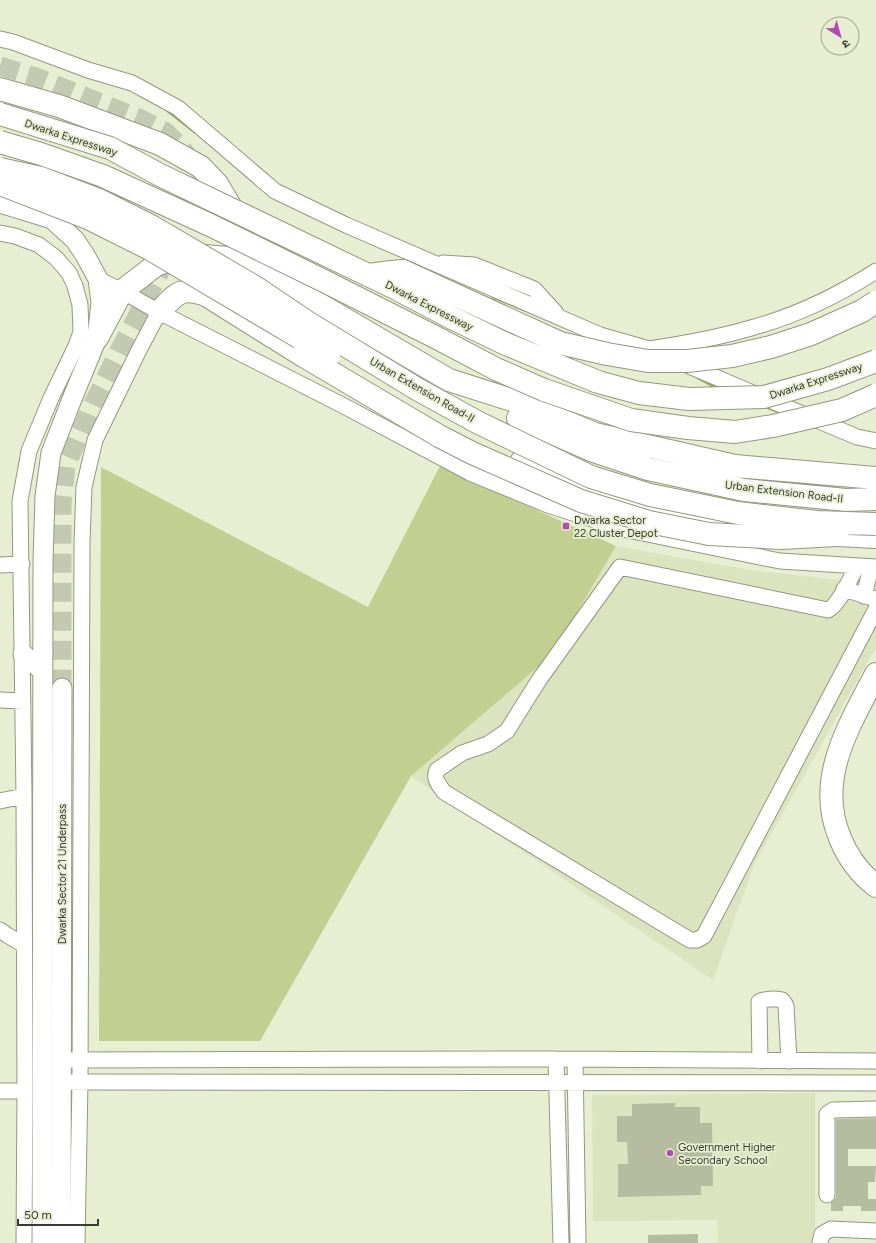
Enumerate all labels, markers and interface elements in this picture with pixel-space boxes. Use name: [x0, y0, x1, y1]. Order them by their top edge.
north arrow: [820, 16, 860, 56]
text: उ: [839, 36, 852, 51]
street label: Dwarka Expressway: [23, 117, 119, 159]
street label: Dwarka Expressway: [383, 278, 475, 334]
street label: Urban Extension Road-II: [367, 355, 477, 425]
street label: Dwarka Expressway: [768, 360, 864, 402]
street label: Urban Extension Road-II: [724, 478, 844, 506]
place label: Dwarka Sector 22 Cluster Depot: [574, 514, 658, 540]
marker: Dwarka Sector 22 Cluster Depot: [561, 521, 571, 531]
street label: Dwarka Sector 21 Underpass: [56, 804, 69, 944]
place label: Government Higher Secondary School: [678, 1141, 776, 1167]
marker: Government Higher Secondary School: [665, 1148, 675, 1158]
scale bar: [18, 1201, 98, 1227]
text: 50 m: [24, 1208, 52, 1222]

